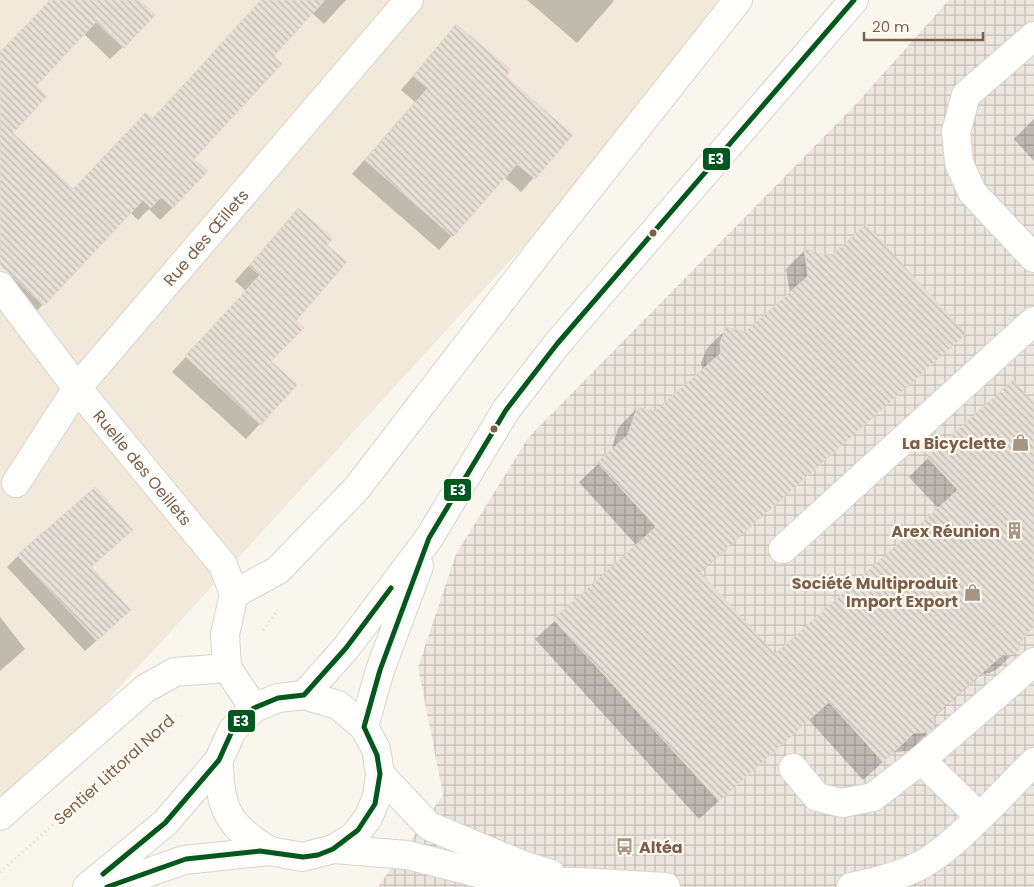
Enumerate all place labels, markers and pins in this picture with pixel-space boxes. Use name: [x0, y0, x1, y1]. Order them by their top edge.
unlabelled marker: [648, 228, 658, 238]
unlabelled marker: [489, 424, 499, 434]
place label: La Bicyclette: [902, 432, 1006, 455]
shop icon: La Bicyclette: [1010, 433, 1030, 453]
place label: Arex Réunion: [891, 520, 1000, 543]
building icon: Arex Réunion: [1004, 521, 1024, 541]
place label: Société Multiproduit Import Export: [792, 572, 958, 613]
shop icon: Société Multiproduit Import Export: [962, 582, 982, 602]
place label: Altéa: [639, 836, 683, 859]
bus stop icon: Altéa: [615, 837, 635, 857]

